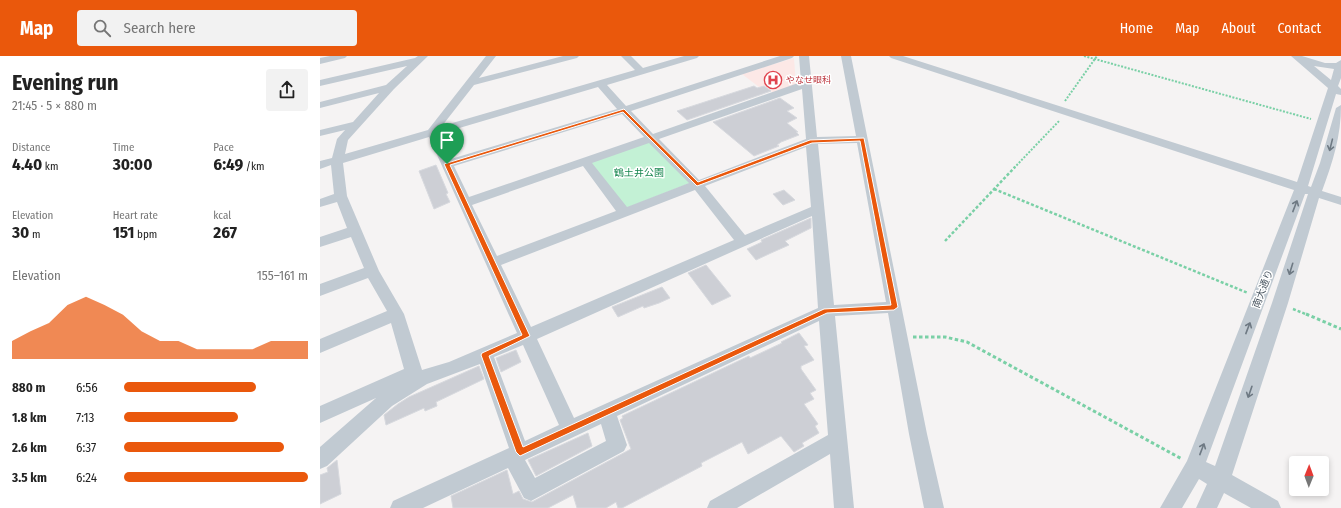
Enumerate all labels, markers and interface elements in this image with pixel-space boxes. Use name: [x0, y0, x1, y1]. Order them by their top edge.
search box: [77, 10, 357, 46]
text: Map: [20, 17, 53, 40]
icon: search: [91, 17, 113, 39]
text: Search here: [123, 19, 196, 37]
text: Home: [1120, 20, 1153, 37]
text: Map: [1175, 20, 1199, 37]
text: About: [1221, 20, 1256, 37]
text: Contact: [1278, 20, 1321, 37]
text: Evening run: [12, 69, 119, 96]
button: share: [266, 69, 308, 111]
hospital icon: やなせ眼科: [763, 70, 783, 90]
place label: やなせ眼科: [786, 75, 831, 85]
text: 21:45 · 5 × 880 m: [12, 98, 97, 113]
pin: [430, 123, 464, 164]
icon: arrive: [436, 129, 458, 151]
one-way arrow: [1326, 139, 1334, 152]
text: Distance: [12, 141, 51, 154]
text: Time: [113, 141, 134, 154]
text: Pace: [213, 141, 234, 154]
text: 4.40: [12, 154, 42, 175]
text: 30:00: [113, 154, 152, 175]
text: 6:49: [213, 154, 243, 175]
text: km: [42, 160, 58, 173]
text: /km: [243, 160, 265, 173]
park label: 鶴土井公園: [614, 167, 664, 179]
one-way arrow: [1291, 201, 1299, 213]
text: Elevation: [12, 209, 53, 222]
text: Heart rate: [113, 209, 158, 222]
text: kcal: [213, 209, 231, 222]
text: 30: [12, 222, 29, 243]
text: 151: [113, 222, 134, 243]
text: 267: [213, 222, 237, 243]
text: m: [29, 228, 40, 241]
text: bpm: [134, 228, 157, 241]
one-way arrow: [1286, 263, 1294, 275]
text: Elevation: [12, 268, 61, 283]
text: 155–161 m: [257, 268, 308, 283]
street label: 南大通り: [1250, 268, 1276, 310]
one-way arrow: [1245, 322, 1253, 334]
text: 880 m: [12, 380, 45, 395]
text: 6:56: [76, 380, 98, 395]
one-way arrow: [1246, 386, 1253, 399]
text: 1.8 km: [12, 410, 47, 425]
text: 7:13: [76, 410, 94, 425]
text: 2.6 km: [12, 440, 47, 455]
text: 6:37: [76, 440, 96, 455]
one-way arrow: [1198, 444, 1206, 456]
north arrow: [1289, 456, 1329, 496]
map controls: [1289, 456, 1329, 496]
text: 3.5 km: [12, 470, 47, 485]
text: 6:24: [76, 470, 97, 485]

